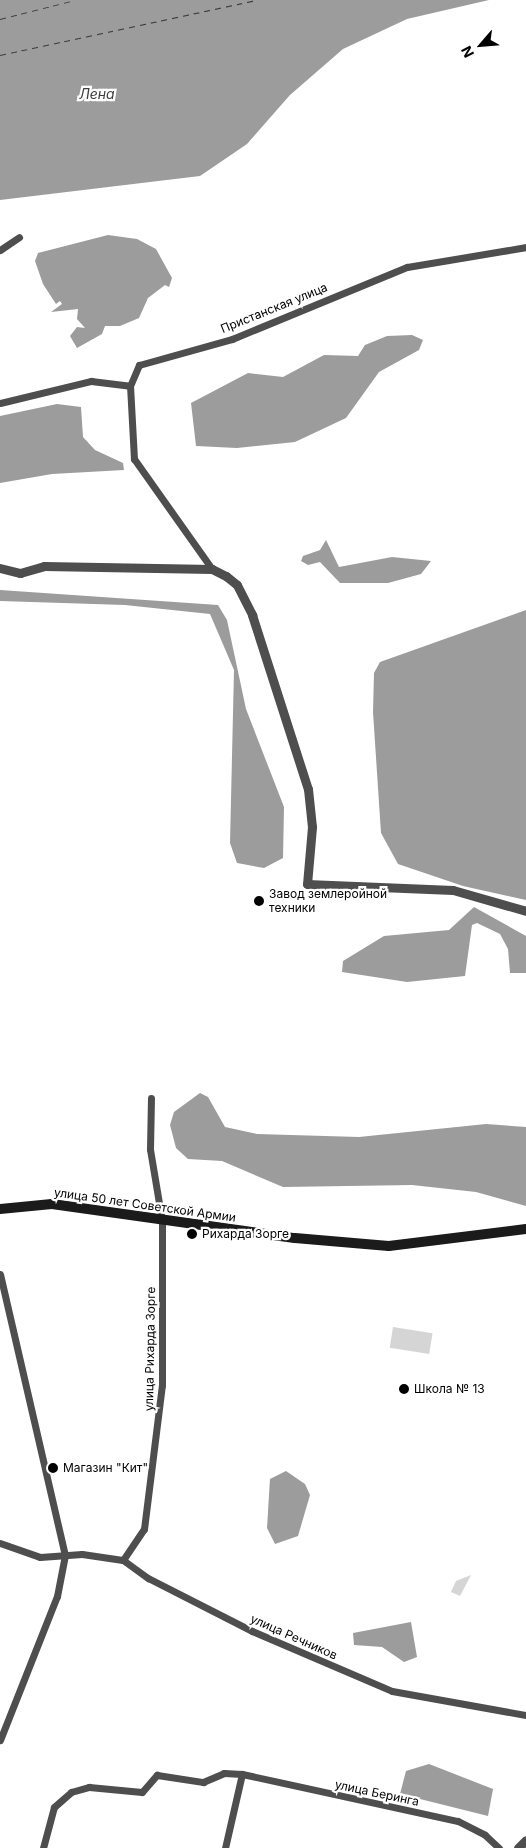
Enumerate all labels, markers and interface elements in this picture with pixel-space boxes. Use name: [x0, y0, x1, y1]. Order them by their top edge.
north arrow: [456, 20, 506, 70]
text: N: [457, 43, 477, 61]
water label: Лена: [79, 86, 115, 102]
street label: Пристанская улица: [219, 280, 329, 336]
place label: Завод землеройной техники: [269, 887, 387, 915]
marker: Завод землеройной техники: [253, 895, 265, 907]
street label: улица 50 лет Советской Армии: [53, 1185, 237, 1225]
place label: Рихарда Зорге: [202, 1227, 289, 1241]
marker: Рихарда Зорге: [186, 1228, 198, 1240]
street label: улица Рихарда Зорге: [142, 1287, 158, 1411]
place label: Школа № 13: [414, 1382, 485, 1396]
marker: Школа № 13: [398, 1383, 410, 1395]
place label: Магазин "Кит": [63, 1461, 148, 1475]
marker: Магазин "Кит": [47, 1462, 59, 1474]
street label: улица Речников: [248, 1611, 340, 1663]
street label: улица Беринга: [334, 1777, 420, 1809]

